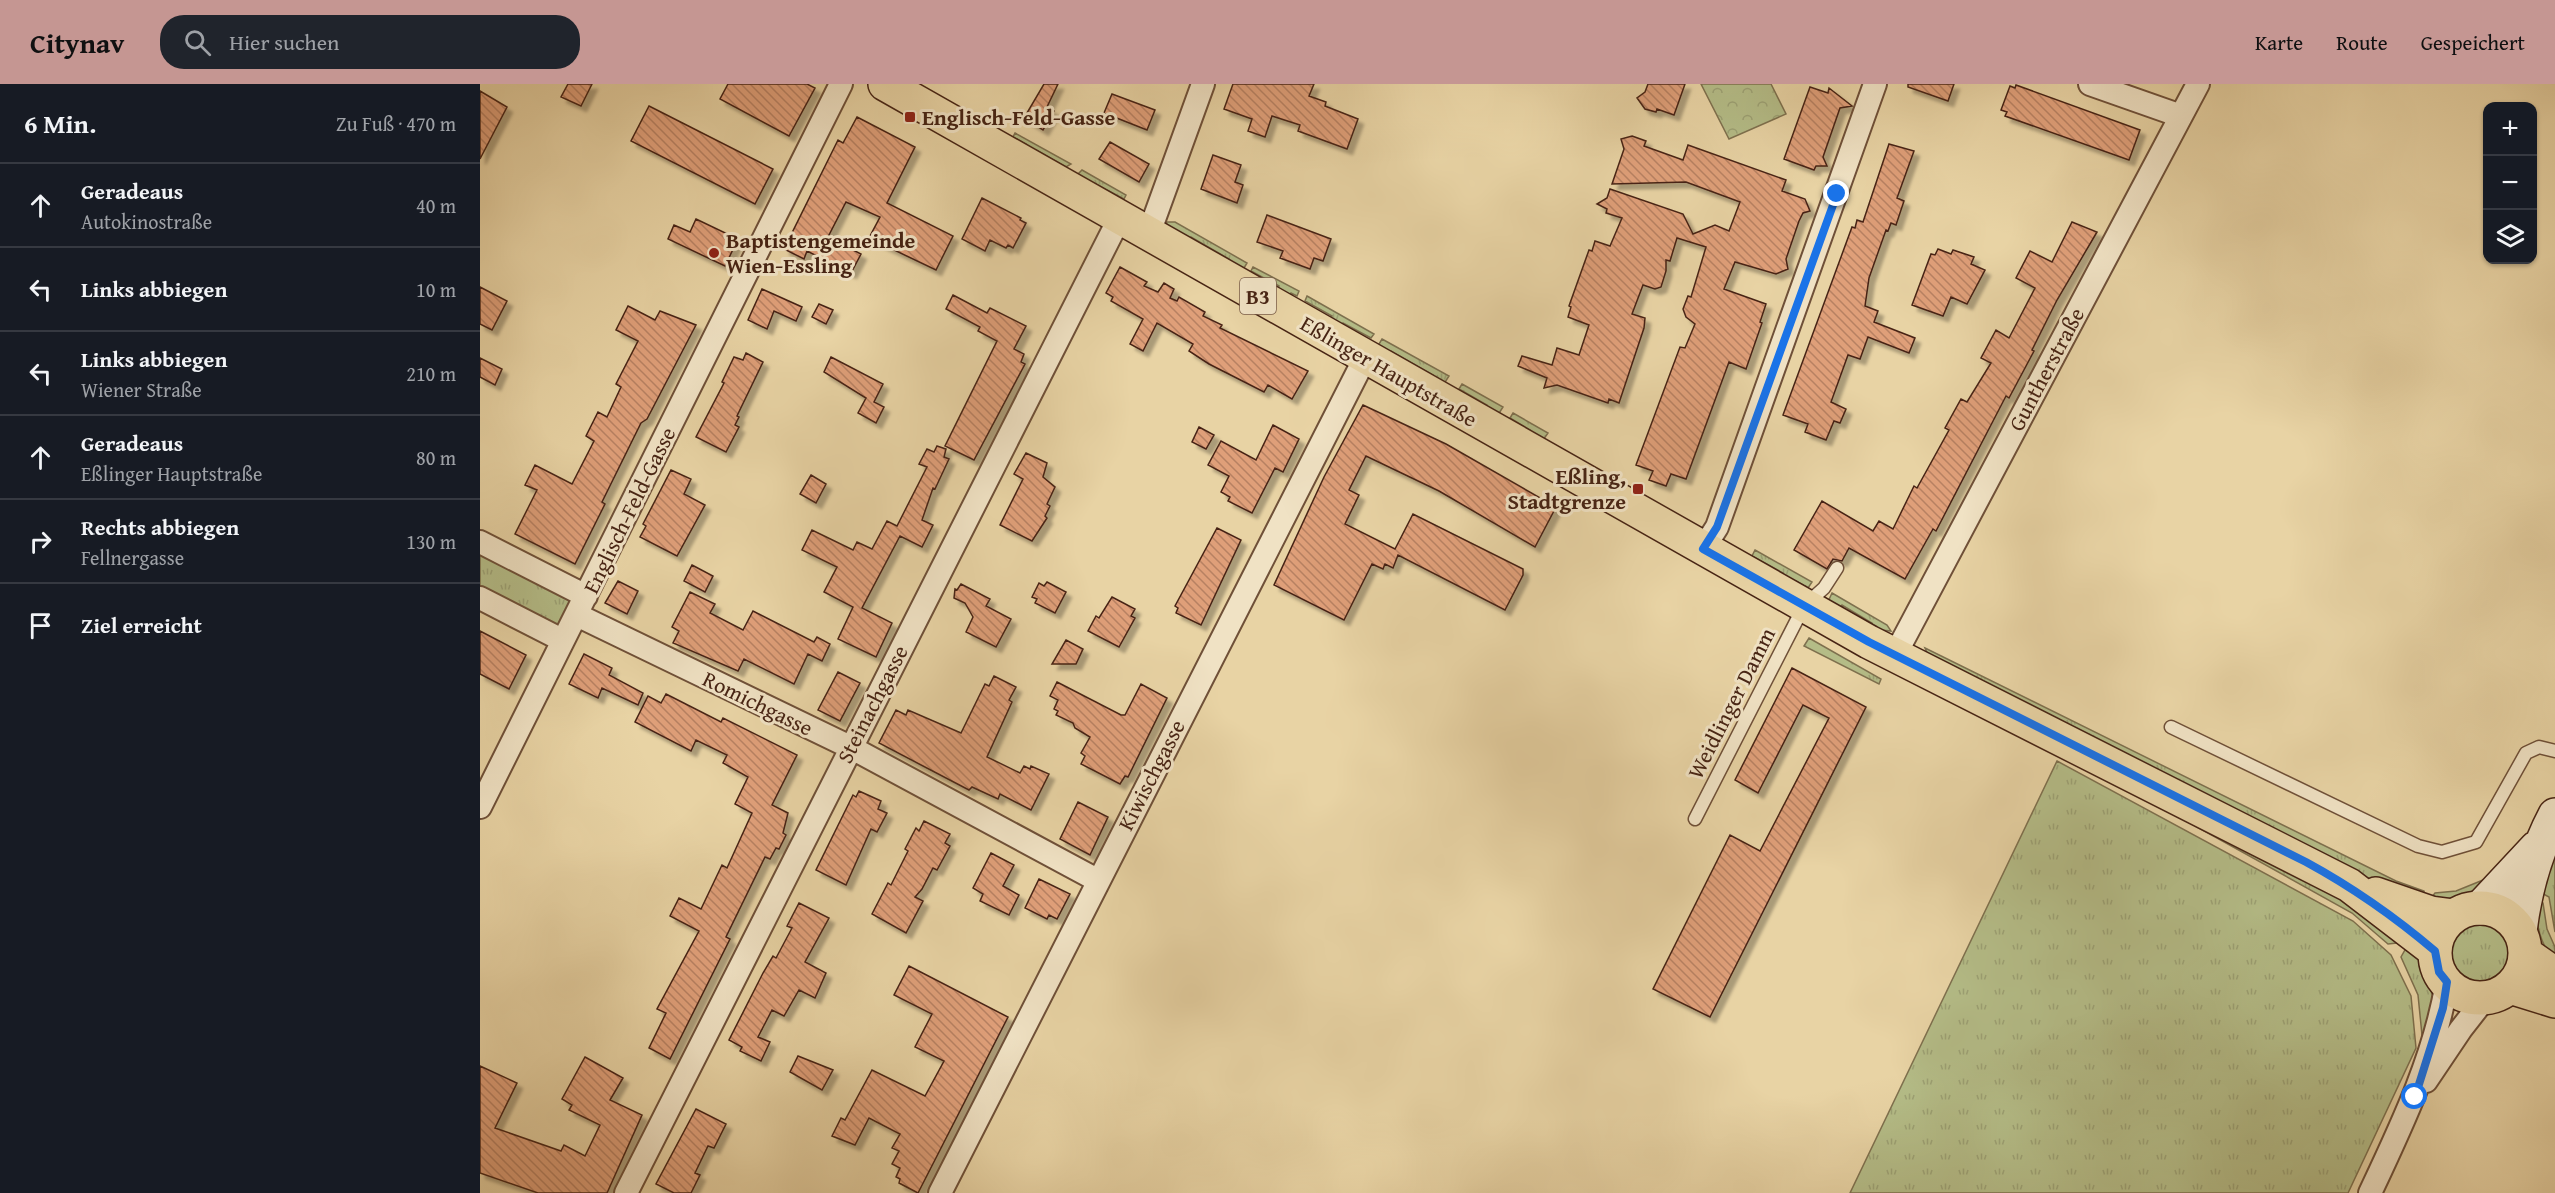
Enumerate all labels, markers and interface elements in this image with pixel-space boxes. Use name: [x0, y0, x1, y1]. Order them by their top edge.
search box: [160, 15, 580, 69]
text: Citynav: [30, 22, 124, 63]
icon: search: [181, 26, 214, 59]
text: Hier suchen: [229, 26, 339, 58]
text: Karte: [2255, 27, 2303, 58]
text: Route: [2336, 27, 2388, 58]
text: Gespeichert: [2421, 27, 2525, 58]
place label: Englisch-Feld-Gasse: [922, 101, 1115, 133]
map controls: [2483, 102, 2537, 264]
button: +: [2483, 102, 2537, 156]
text: 6 Min.: [24, 104, 96, 143]
text: Zu Fuß · 470 m: [336, 109, 456, 138]
marker: Englisch-Feld-Gasse: [903, 110, 917, 124]
button: −: [2483, 156, 2537, 210]
text: Geradeaus: [81, 175, 183, 207]
route end: [1823, 180, 1849, 206]
icon: ahead: [24, 189, 57, 222]
text: 40 m: [416, 191, 456, 220]
text: Autokinostraße: [81, 207, 212, 236]
button: layers: [2483, 210, 2537, 264]
place label: Baptistengemeinde Wien-Essling: [726, 224, 916, 281]
marker: Baptistengemeinde Wien-Essling: [707, 246, 721, 260]
icon: left: [24, 273, 57, 306]
text: Links abbiegen: [81, 273, 227, 305]
text: 10 m: [416, 275, 456, 304]
road number: B3: [1240, 278, 1276, 314]
street label: Guntherstraße: [2000, 302, 2092, 436]
street label: Eßlinger Hauptstraße: [1295, 307, 1483, 435]
text: Links abbiegen: [81, 343, 227, 375]
icon: left: [24, 357, 57, 390]
text: 210 m: [406, 359, 456, 388]
text: Wiener Straße: [81, 375, 202, 404]
street label: Englisch-Feld-Gasse: [575, 421, 683, 599]
text: Geradeaus: [81, 427, 183, 459]
icon: ahead: [24, 441, 57, 474]
text: 80 m: [416, 443, 456, 472]
text: Eßlinger Hauptstraße: [81, 459, 262, 488]
place label: Eßling, Stadtgrenze: [1507, 460, 1626, 517]
marker: Eßling, Stadtgrenze: [1631, 482, 1645, 496]
text: Rechts abbiegen: [81, 511, 239, 543]
icon: right: [24, 525, 57, 558]
text: 130 m: [406, 527, 456, 556]
text: Fellnergasse: [81, 543, 184, 572]
icon: arrive: [24, 609, 57, 642]
text: Ziel erreicht: [81, 609, 202, 641]
street label: Weidlinger Damm: [1679, 622, 1783, 784]
street label: Steinachgasse: [829, 639, 915, 769]
street label: Romichgasse: [698, 663, 818, 743]
street label: Kiwischgasse: [1109, 714, 1193, 836]
route start: [2401, 1083, 2427, 1109]

